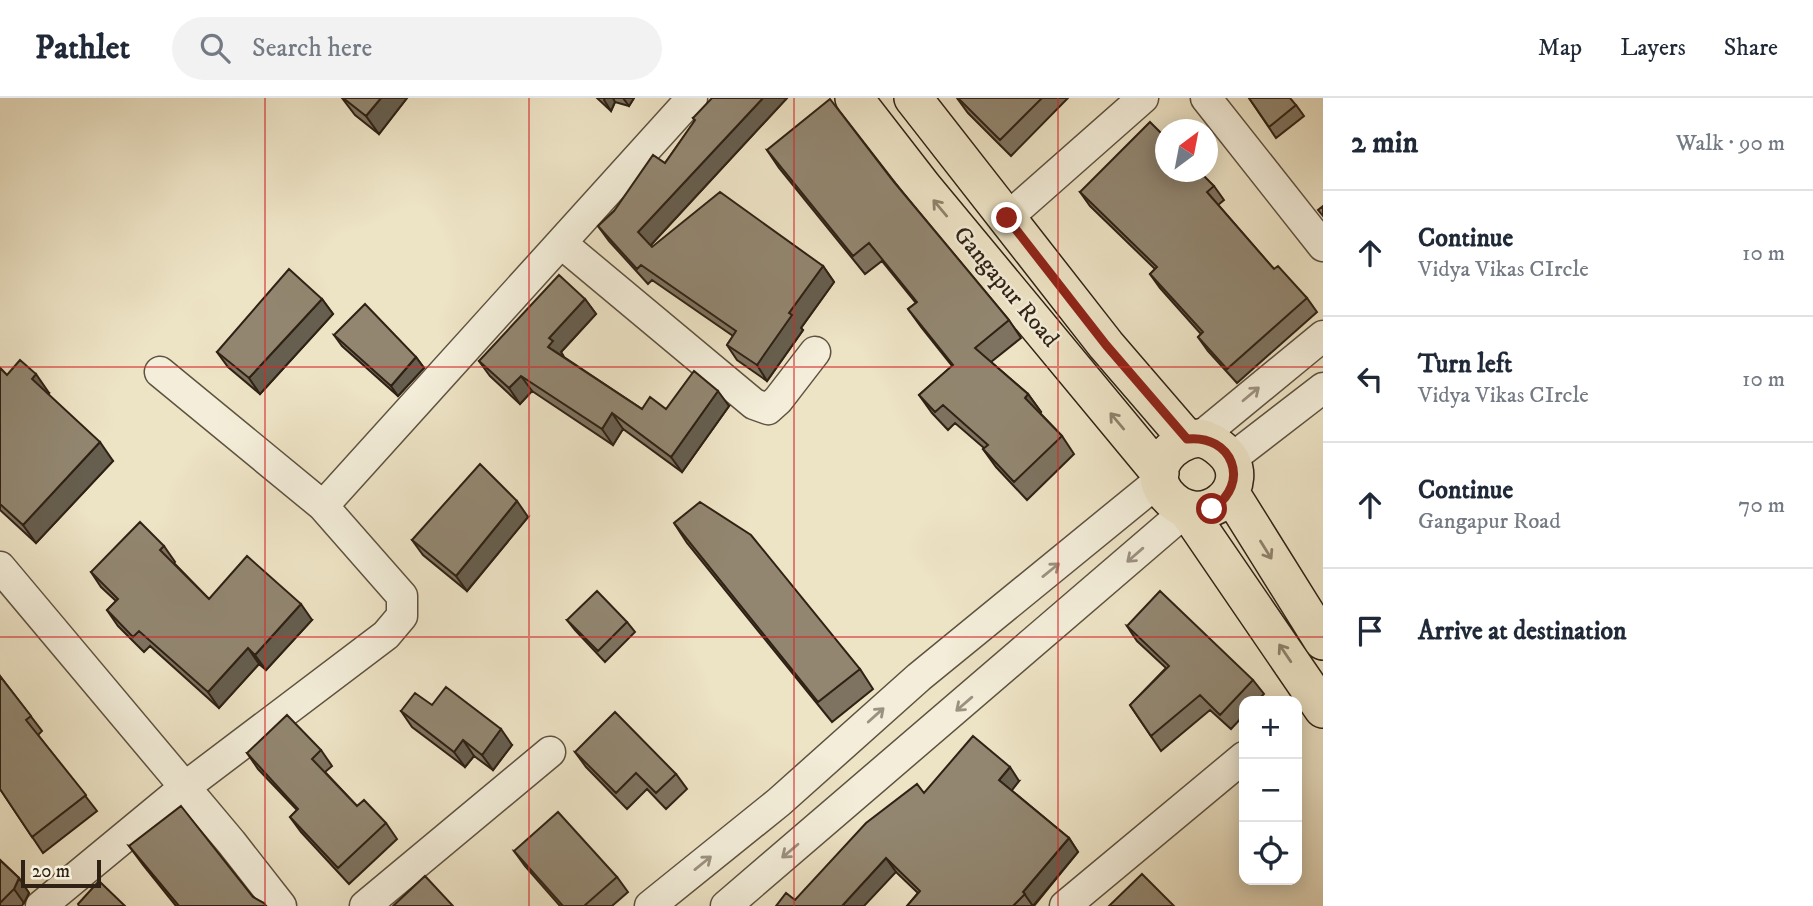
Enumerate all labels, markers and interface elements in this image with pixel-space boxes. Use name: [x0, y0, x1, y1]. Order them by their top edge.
search box: [172, 17, 662, 80]
text: Pathlet: [35, 28, 130, 69]
icon: search: [196, 29, 234, 67]
text: Search here: [252, 32, 372, 65]
text: Map: [1538, 33, 1582, 63]
text: Layers: [1620, 33, 1686, 63]
text: Share: [1724, 33, 1778, 63]
north arrow: [1155, 119, 1218, 182]
text: 2 min: [1351, 125, 1418, 162]
text: Walk · 90 m: [1676, 129, 1785, 158]
one-way arrow: [932, 199, 948, 217]
route end: [991, 202, 1022, 233]
street label: Gangapur Road: [947, 220, 1065, 354]
text: Continue: [1418, 222, 1513, 255]
icon: ahead: [1351, 234, 1389, 272]
text: 10 m: [1742, 239, 1785, 268]
text: Vidya Vikas CIrcle: [1418, 255, 1589, 284]
text: Turn left: [1418, 348, 1512, 381]
icon: left: [1351, 360, 1389, 398]
text: 10 m: [1742, 365, 1785, 394]
text: Vidya Vikas CIrcle: [1418, 381, 1589, 410]
one-way arrow: [1242, 386, 1260, 402]
one-way arrow: [1109, 412, 1125, 430]
text: Continue: [1418, 474, 1513, 507]
icon: ahead: [1351, 486, 1389, 524]
text: 70 m: [1738, 491, 1785, 520]
route start: [1196, 493, 1227, 524]
text: Gangapur Road: [1418, 507, 1561, 536]
one-way arrow: [1260, 539, 1274, 559]
one-way arrow: [1127, 547, 1145, 563]
one-way arrow: [1041, 562, 1059, 577]
icon: arrive: [1351, 612, 1389, 650]
text: Arrive at destination: [1418, 615, 1627, 648]
one-way arrow: [1277, 644, 1292, 663]
one-way arrow: [955, 696, 973, 712]
map controls: [1239, 696, 1302, 885]
button: +: [1239, 696, 1302, 759]
one-way arrow: [867, 707, 885, 723]
button: −: [1239, 759, 1302, 822]
button: locate: [1239, 822, 1302, 885]
one-way arrow: [782, 843, 800, 859]
one-way arrow: [694, 855, 712, 871]
scale bar: [21, 857, 102, 889]
text: 20 m: [32, 860, 70, 883]

